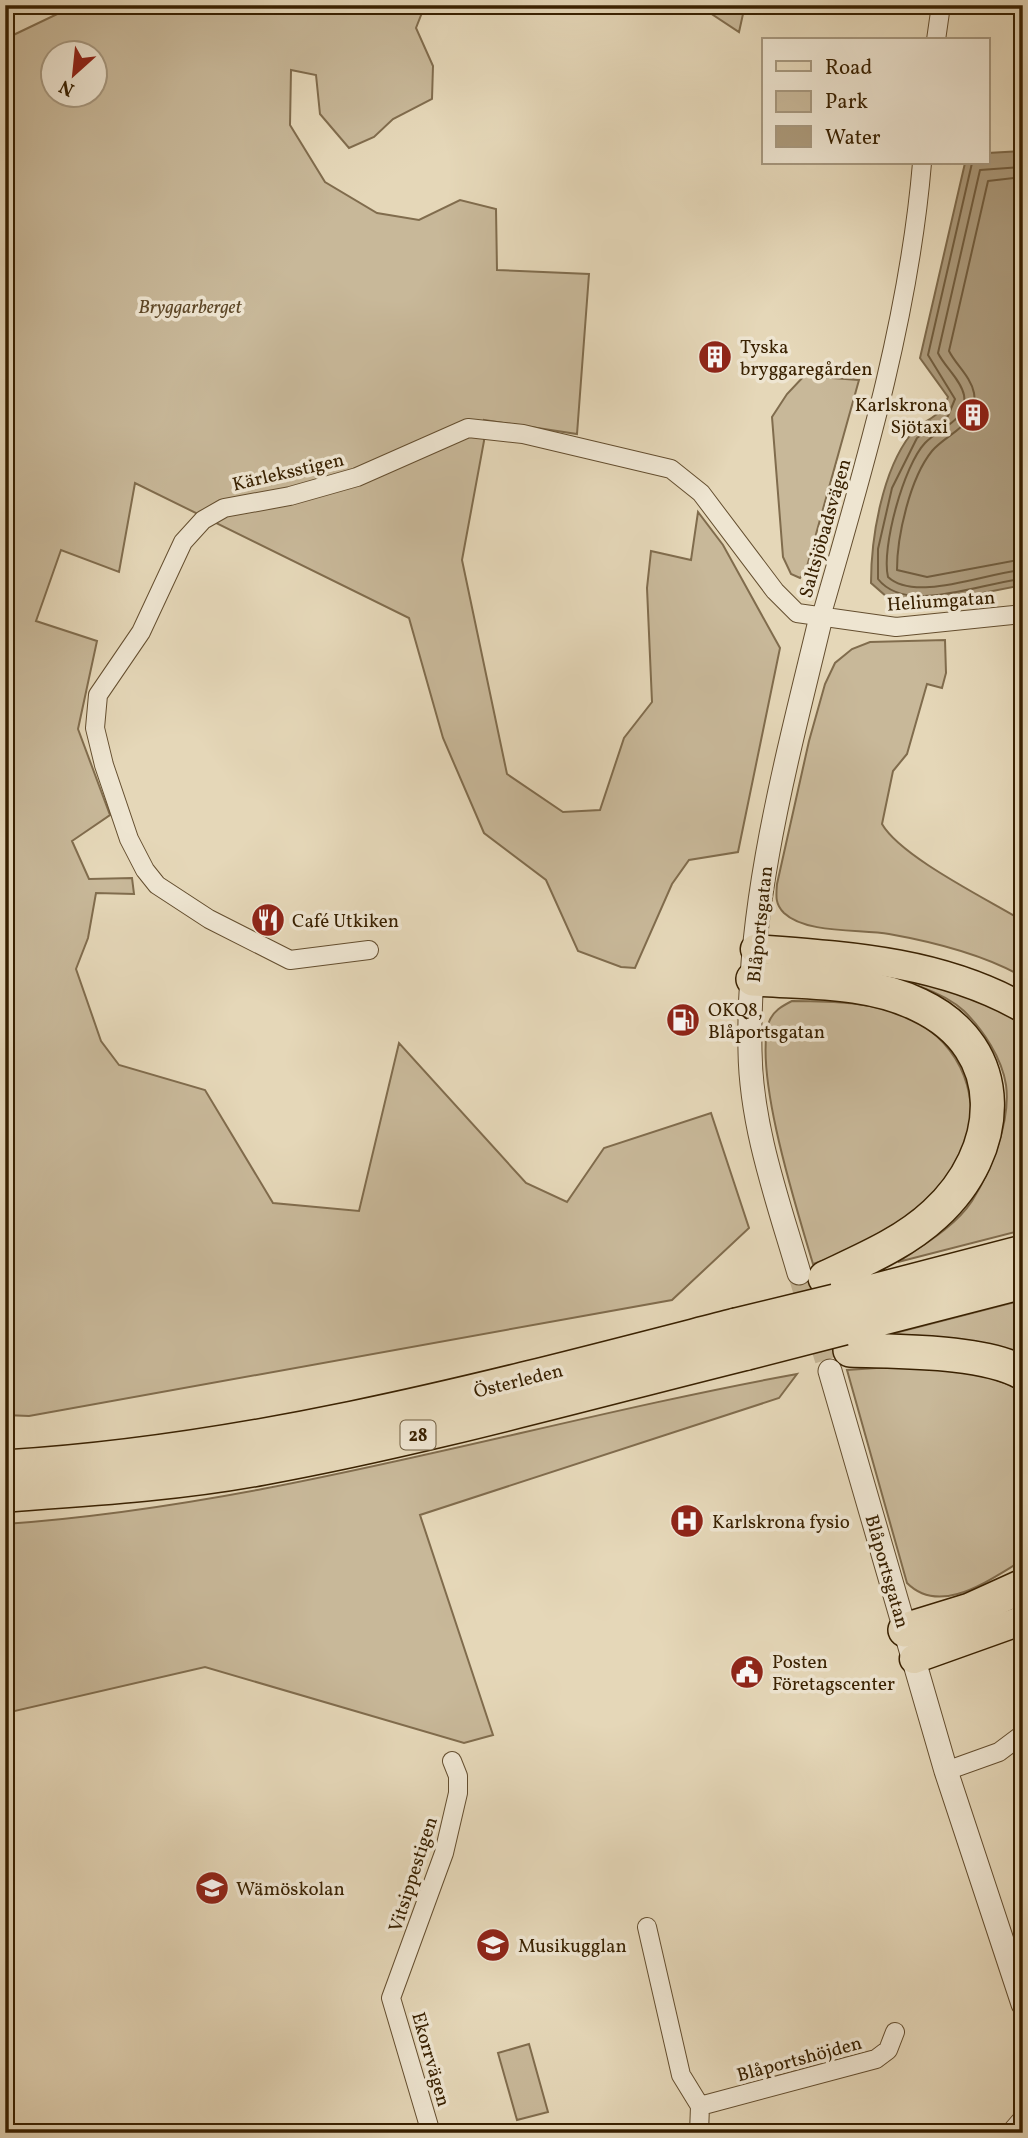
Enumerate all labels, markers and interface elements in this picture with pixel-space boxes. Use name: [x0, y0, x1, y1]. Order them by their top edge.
north arrow: [38, 38, 108, 108]
legend: [762, 38, 990, 164]
text: Road: [825, 54, 872, 83]
text: N: [55, 73, 79, 102]
text: Park: [825, 88, 868, 117]
text: Water: [825, 124, 881, 153]
park label: Bryggarberget: [138, 295, 243, 321]
place label: Tyska bryggaregården: [740, 335, 873, 383]
building icon: Tyska bryggaregården: [696, 338, 734, 376]
place label: Karlskrona Sjötaxi: [855, 393, 948, 441]
building icon: Karlskrona Sjötaxi: [954, 396, 992, 434]
street label: Kärleksstigen: [230, 447, 347, 498]
street label: Saltsjöbadsvägen: [794, 456, 858, 601]
street label: Heliumgatan: [886, 585, 996, 619]
street label: Blåportsgatan: [742, 865, 780, 984]
restaurant icon: Café Utkiken: [249, 901, 287, 939]
place label: Café Utkiken: [292, 909, 399, 935]
place label: OKQ8, Blåportsgatan: [708, 998, 825, 1046]
fuel station icon: OKQ8, Blåportsgatan: [664, 1001, 702, 1039]
street label: Österleden: [471, 1358, 566, 1406]
road number: 28: [400, 1420, 436, 1450]
hospital icon: Karlskrona fysio: [668, 1502, 706, 1540]
place label: Karlskrona fysio: [712, 1510, 850, 1536]
street label: Blåportsgatan: [857, 1512, 915, 1631]
place label: Posten Företagscenter: [772, 1650, 895, 1698]
public building icon: Posten Företagscenter: [728, 1653, 766, 1691]
street label: Vitsippestigen: [383, 1814, 445, 1936]
school or university icon: Wämöskolan: [193, 1869, 231, 1907]
place label: Wämöskolan: [236, 1877, 345, 1903]
school or university icon: Musikugglan: [474, 1926, 512, 1964]
place label: Musikugglan: [518, 1934, 627, 1960]
street label: Ekorrvägen: [404, 2009, 456, 2110]
street label: Blåportshöjden: [734, 2031, 865, 2089]

